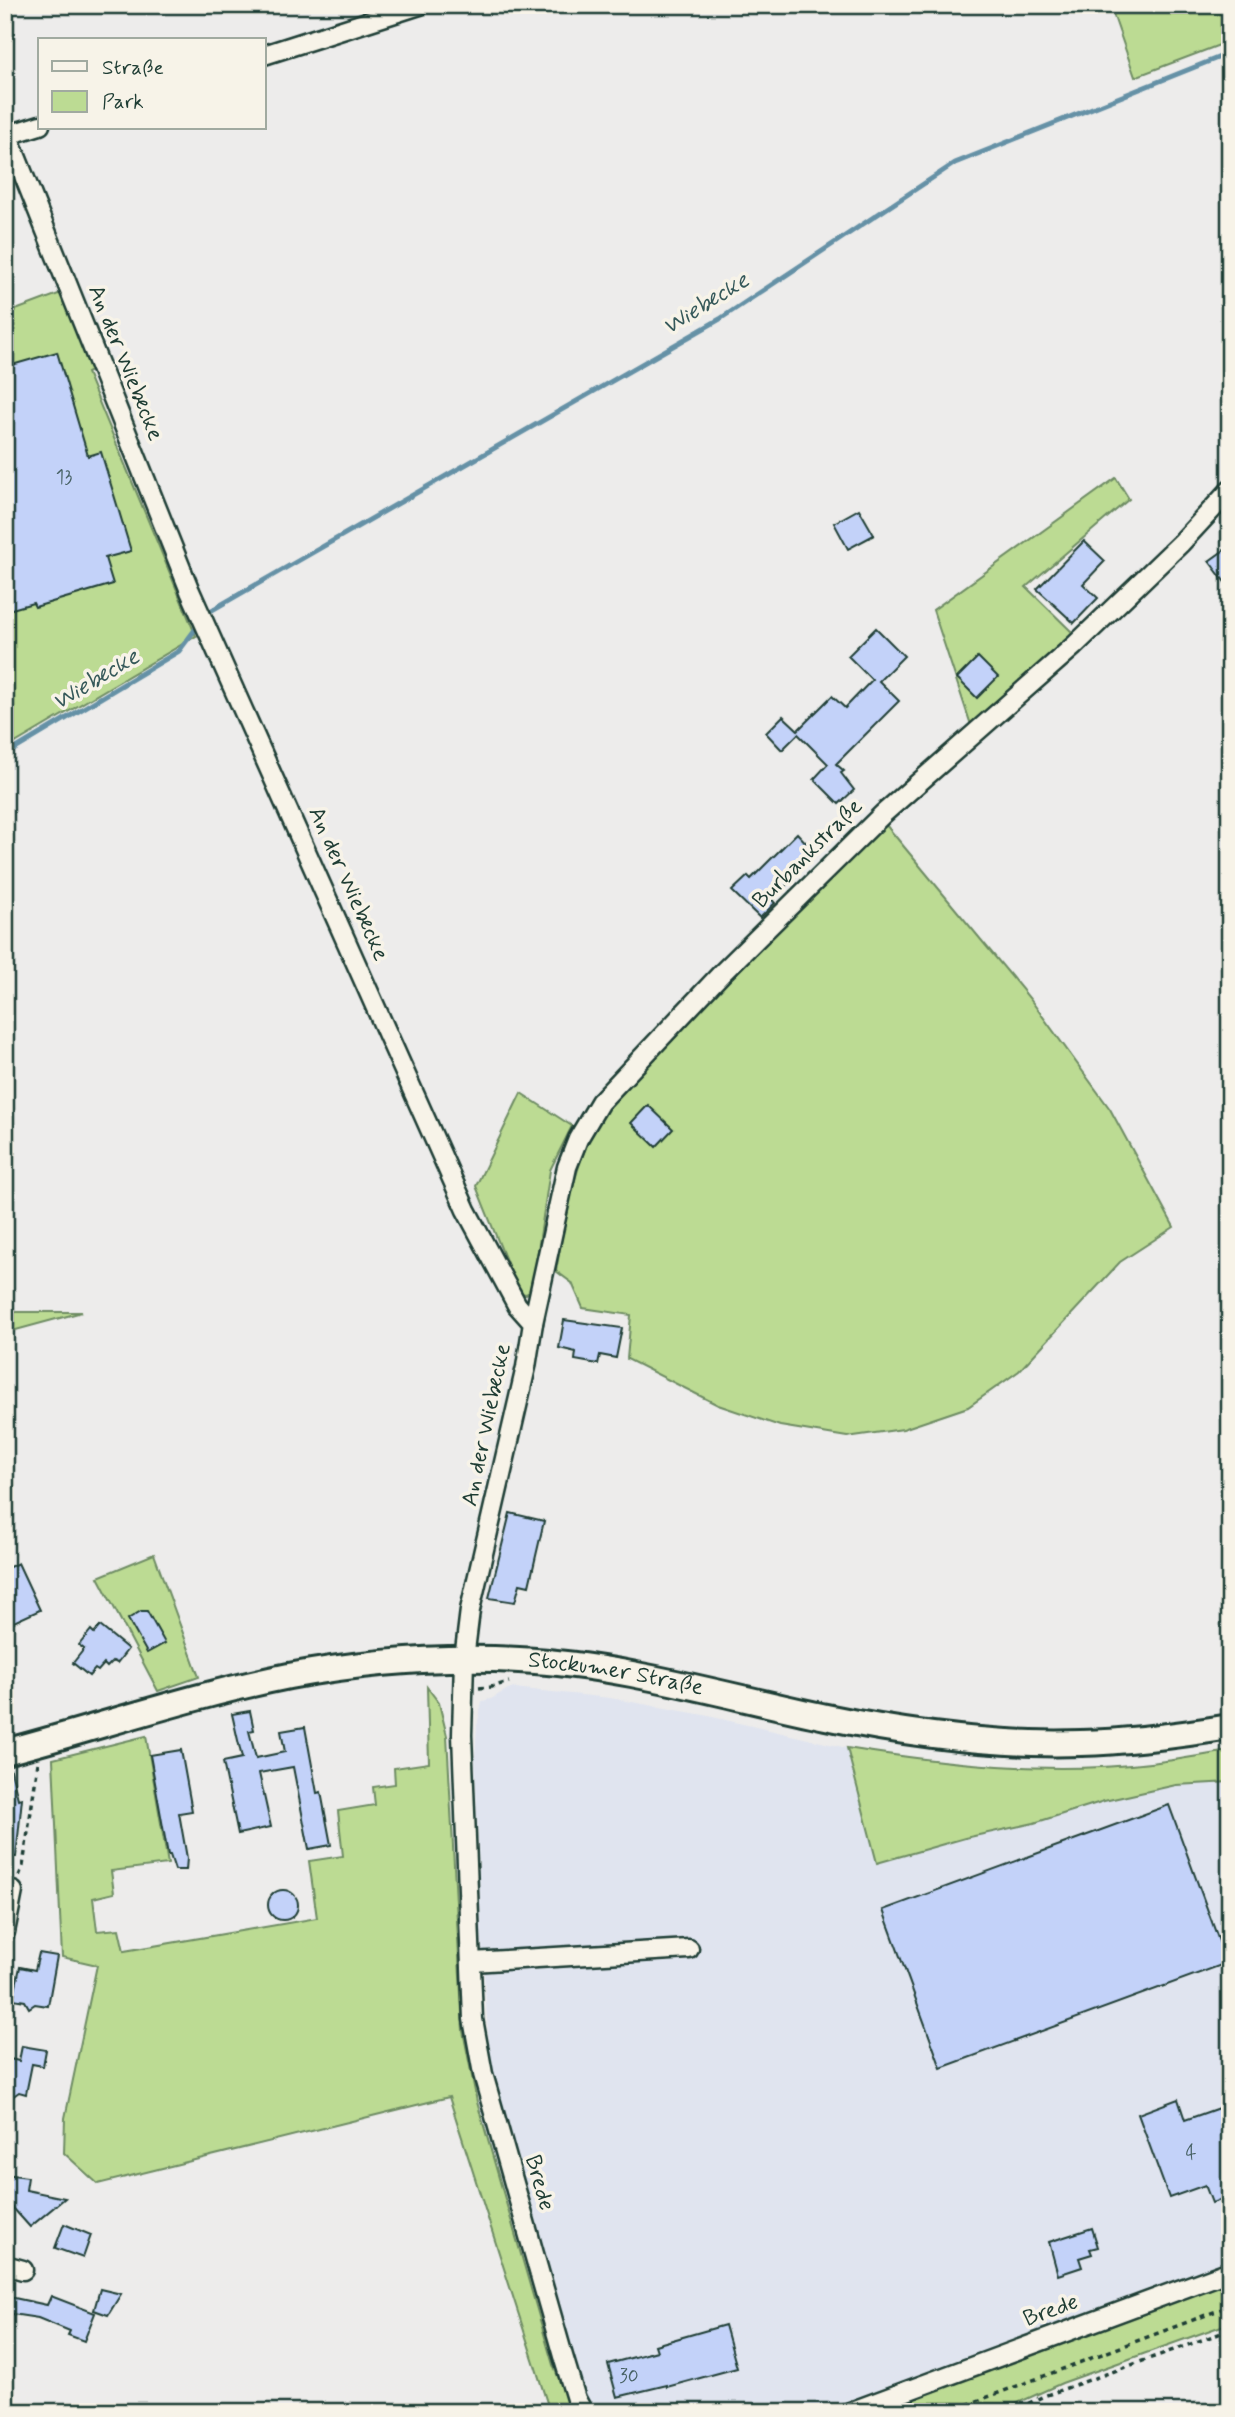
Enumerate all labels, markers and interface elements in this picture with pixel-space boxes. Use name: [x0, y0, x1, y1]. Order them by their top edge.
legend: [38, 38, 266, 130]
text: Straße: [102, 54, 164, 82]
text: Park: [102, 88, 144, 116]
water label: Wiebecke: [657, 265, 756, 343]
street label: An der Wiebecke: [80, 281, 170, 445]
house number: 13: [56, 465, 72, 490]
water label: Wiebecke: [47, 641, 146, 718]
street label: Burbankstraße: [746, 792, 870, 916]
street label: An der Wiebecke: [301, 802, 395, 966]
street label: An der Wiebecke: [455, 1341, 519, 1509]
street label: Stockumer Straße: [527, 1646, 706, 1704]
house number: 4: [1185, 2141, 1197, 2166]
street label: Brede: [517, 2152, 561, 2214]
street label: Brede: [1019, 2287, 1083, 2335]
house number: 30: [619, 2364, 639, 2389]

